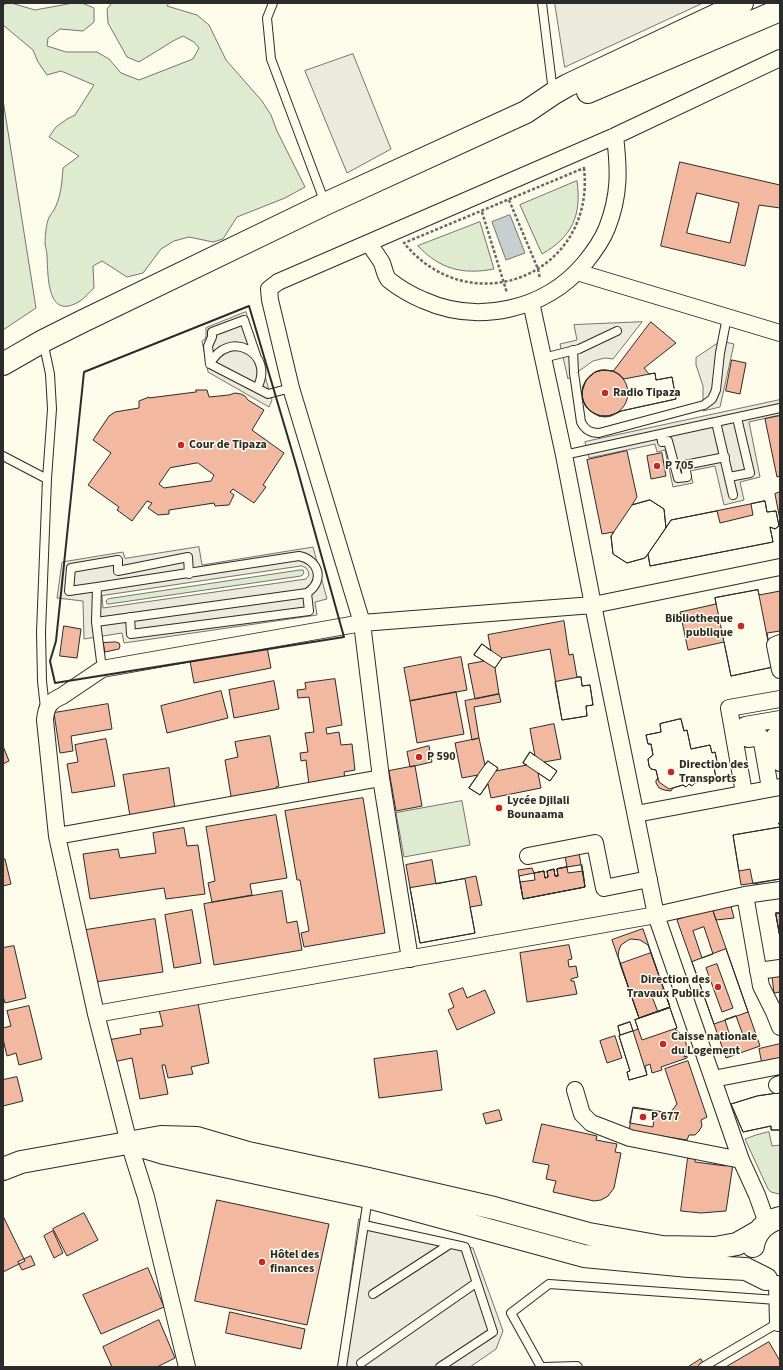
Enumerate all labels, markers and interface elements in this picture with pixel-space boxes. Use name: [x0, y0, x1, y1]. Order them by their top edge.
place label: Radio Tipaza: [613, 386, 681, 400]
marker: Radio Tipaza: [600, 388, 610, 398]
place label: Cour de Tipaza: [189, 438, 267, 452]
marker: Cour de Tipaza: [176, 440, 186, 450]
place label: P 705: [665, 459, 694, 473]
marker: P 705: [652, 461, 662, 471]
place label: Bibliotheque publique: [665, 612, 733, 640]
marker: Bibliotheque publique: [736, 621, 746, 631]
place label: P 590: [427, 750, 456, 764]
marker: P 590: [414, 752, 424, 762]
place label: Direction des Transports: [679, 758, 749, 786]
marker: Direction des Transports: [666, 767, 676, 777]
place label: Lycée Djilali Bounaama: [507, 794, 570, 822]
marker: Lycée Djilali Bounaama: [494, 803, 504, 813]
place label: Direction des Travaux Publics: [627, 973, 710, 1001]
marker: Direction des Travaux Publics: [713, 982, 723, 992]
place label: Caisse nationale du Logement: [671, 1030, 757, 1058]
marker: Caisse nationale du Logement: [658, 1039, 668, 1049]
place label: P 677: [651, 1110, 680, 1124]
marker: P 677: [638, 1112, 648, 1122]
place label: Hôtel des finances: [270, 1248, 319, 1276]
marker: Hôtel des finances: [257, 1257, 267, 1267]

